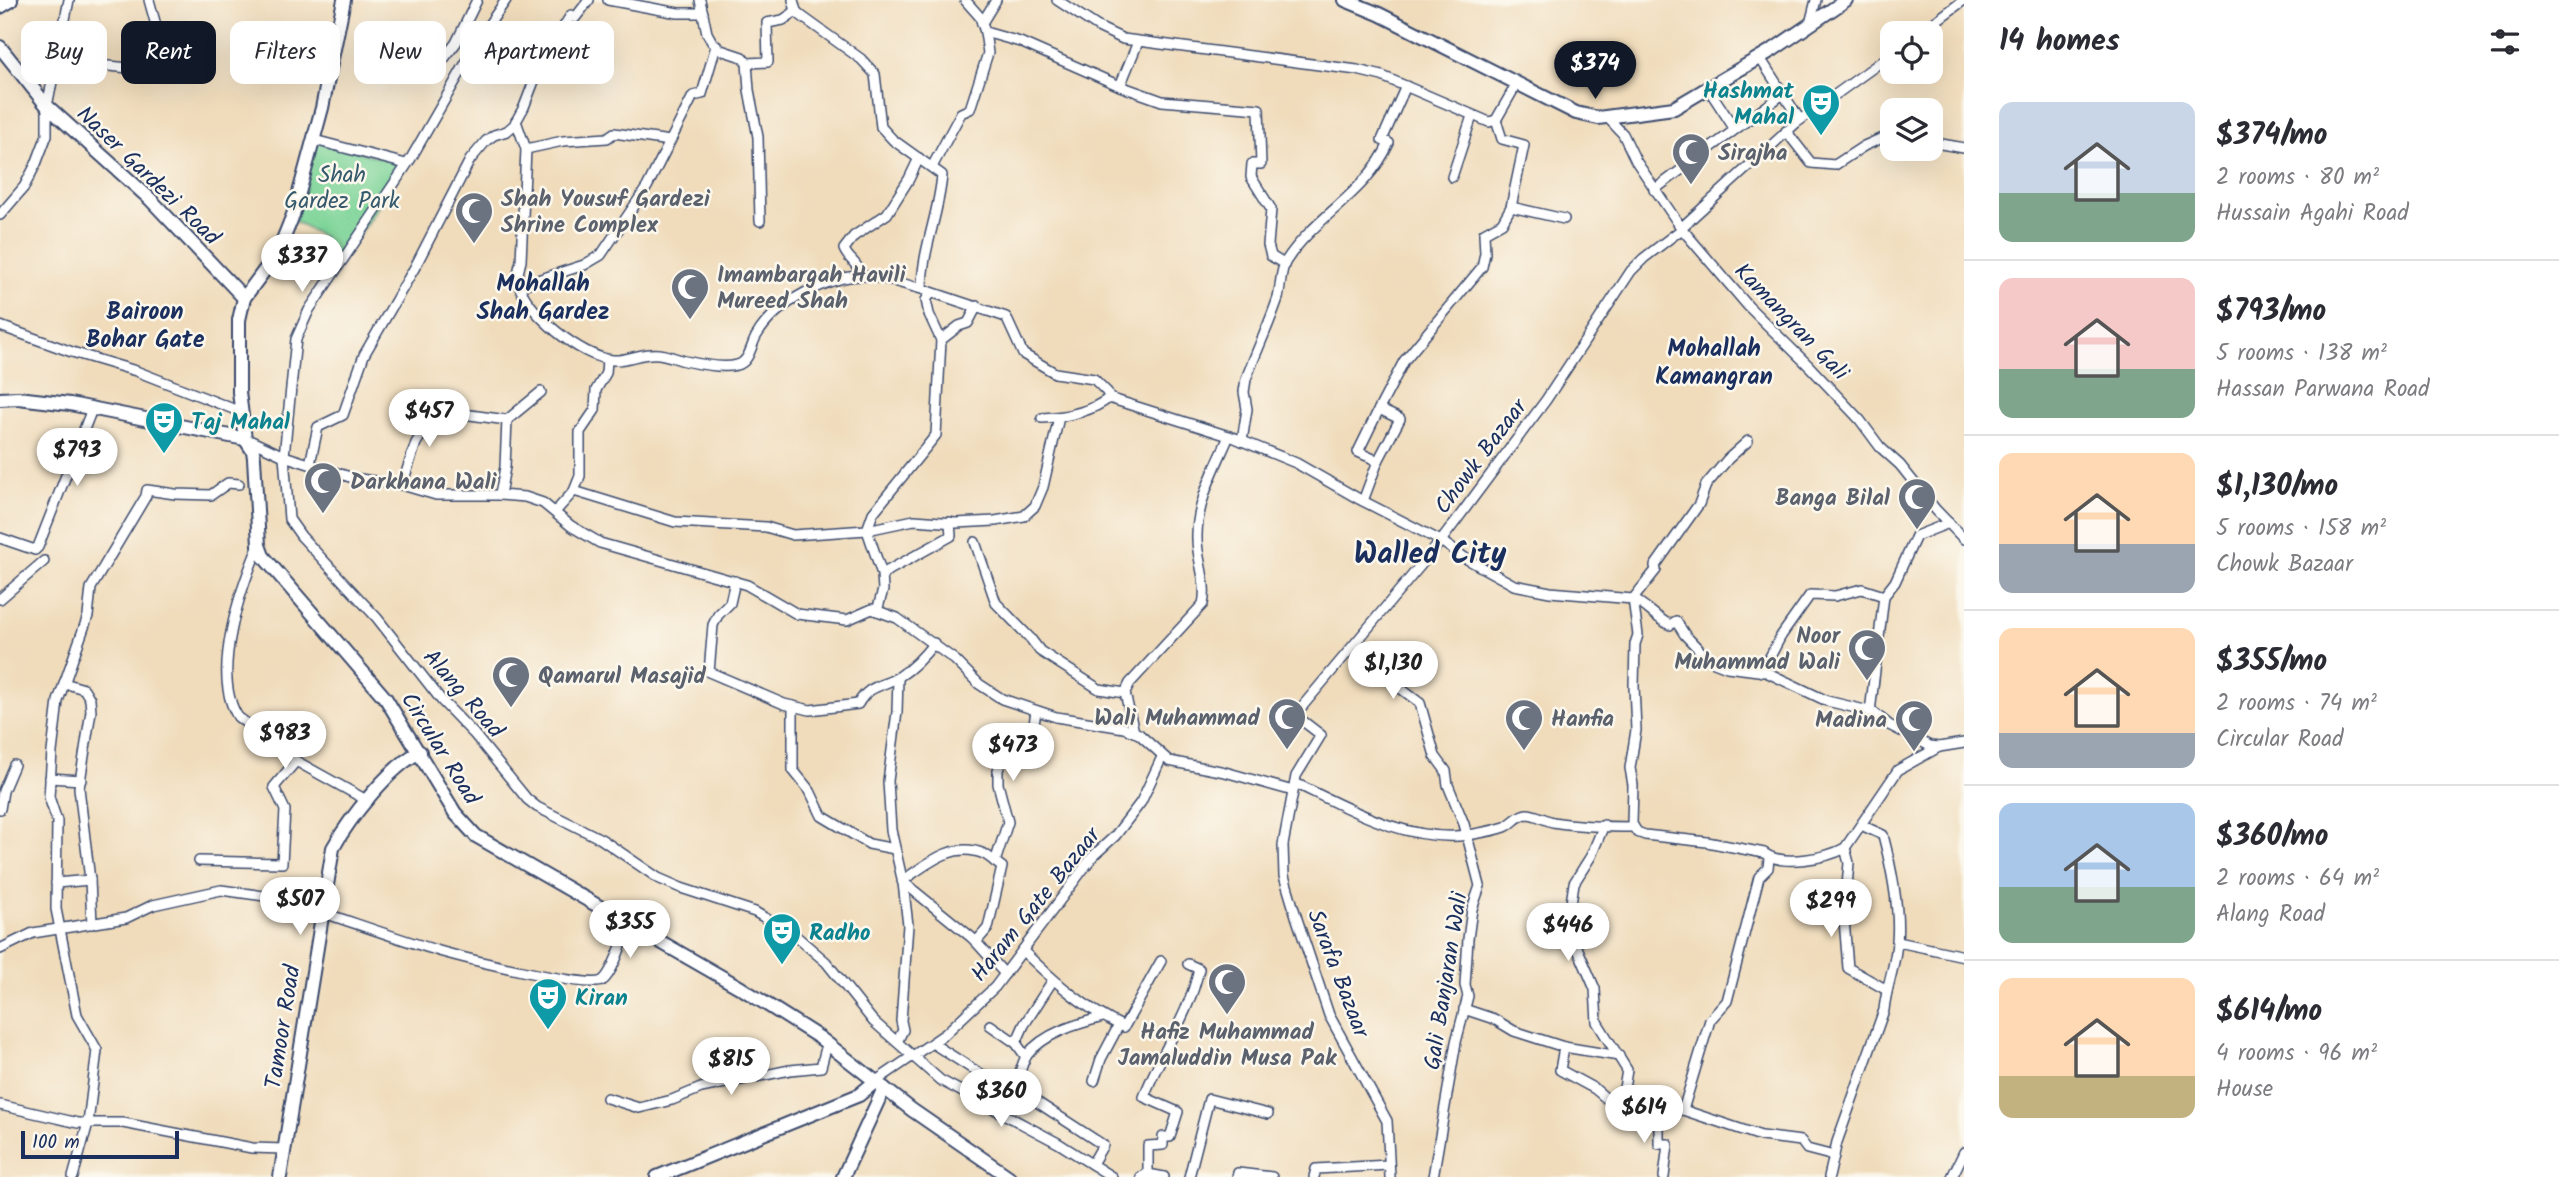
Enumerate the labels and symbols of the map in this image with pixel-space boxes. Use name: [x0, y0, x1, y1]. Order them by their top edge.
pin: $374: [1554, 42, 1636, 101]
place label: Hashmat Mahal: [1703, 74, 1795, 136]
theatre icon: Hashmat Mahal: [1800, 82, 1842, 137]
street label: Naser Gardezi Road: [67, 98, 228, 255]
mosque icon: Sirajha: [1670, 131, 1712, 186]
place label: Sirajha: [1718, 136, 1788, 172]
park label: Shah Gardez Park: [284, 158, 400, 220]
place label: Shah Yousuf Gardezi Shrine Complex: [501, 182, 711, 244]
mosque icon: Shah Yousuf Gardezi Shrine Complex: [453, 190, 495, 245]
pin: $337: [261, 234, 343, 294]
street label: Kamangran Gali: [1725, 255, 1858, 391]
place label: Imambargah Havili Mureed Shah: [717, 258, 907, 320]
district label: Mohallah Shah Gardez: [476, 265, 610, 332]
mosque icon: Imambargah Havili Mureed Shah: [669, 266, 711, 321]
district label: Bairoon Bohar Gate: [86, 293, 205, 360]
district label: Mohallah Kamangran: [1655, 330, 1773, 397]
pin: $457: [388, 390, 470, 449]
street label: Chowk Bazaar: [1426, 391, 1538, 523]
theatre icon: Taj Mahal: [143, 400, 185, 455]
place label: Taj Mahal: [191, 405, 291, 441]
pin: $793: [36, 428, 118, 488]
mosque icon: Darkhana Wali: [302, 460, 344, 515]
place label: Darkhana Wali: [350, 465, 498, 501]
mosque icon: Banga Bilal: [1896, 476, 1938, 531]
place label: Banga Bilal: [1775, 481, 1891, 517]
district label: Walled City: [1354, 531, 1507, 579]
place label: Noor Muhammad Wali: [1674, 619, 1842, 681]
mosque icon: Noor Muhammad Wali: [1846, 627, 1888, 682]
street label: Alang Road: [413, 641, 512, 748]
pin: $1,130: [1336, 642, 1450, 701]
mosque icon: Qamarul Masajid: [490, 654, 532, 709]
place label: Qamarul Masajid: [538, 659, 706, 695]
street label: Circular Road: [390, 685, 489, 813]
mosque icon: Wali Muhammad: [1266, 696, 1308, 751]
mosque icon: Hanfia: [1503, 697, 1545, 752]
mosque icon: Madina: [1893, 698, 1935, 753]
place label: Wali Muhammad: [1094, 701, 1261, 737]
place label: Hanfia: [1551, 702, 1614, 738]
place label: Madina: [1815, 703, 1887, 739]
pin: $983: [244, 712, 326, 771]
pin: $473: [972, 724, 1054, 783]
street label: Haram Gate Bazaar: [963, 819, 1111, 990]
pin: $507: [259, 878, 341, 937]
pin: $299: [1790, 880, 1872, 939]
street label: Gali Banjaran Wali: [1415, 888, 1479, 1073]
pin: $355: [589, 900, 671, 960]
street label: Sarafa Bazaar: [1296, 904, 1379, 1044]
pin: $446: [1527, 904, 1609, 963]
theatre icon: Radho: [761, 911, 803, 966]
place label: Radho: [809, 916, 870, 952]
mosque icon: Hafiz Muhammad Jamaluddin Musa Pak: [1206, 961, 1248, 1016]
street label: Tamoor Road: [256, 962, 312, 1092]
theatre icon: Kiran: [527, 976, 569, 1031]
place label: Kiran: [575, 981, 628, 1017]
place label: Hafiz Muhammad Jamaluddin Musa Pak: [1118, 1015, 1337, 1077]
pin: $815: [690, 1038, 772, 1097]
pin: $360: [960, 1070, 1042, 1129]
pin: $614: [1603, 1086, 1685, 1145]
scale bar: [21, 1128, 178, 1160]

